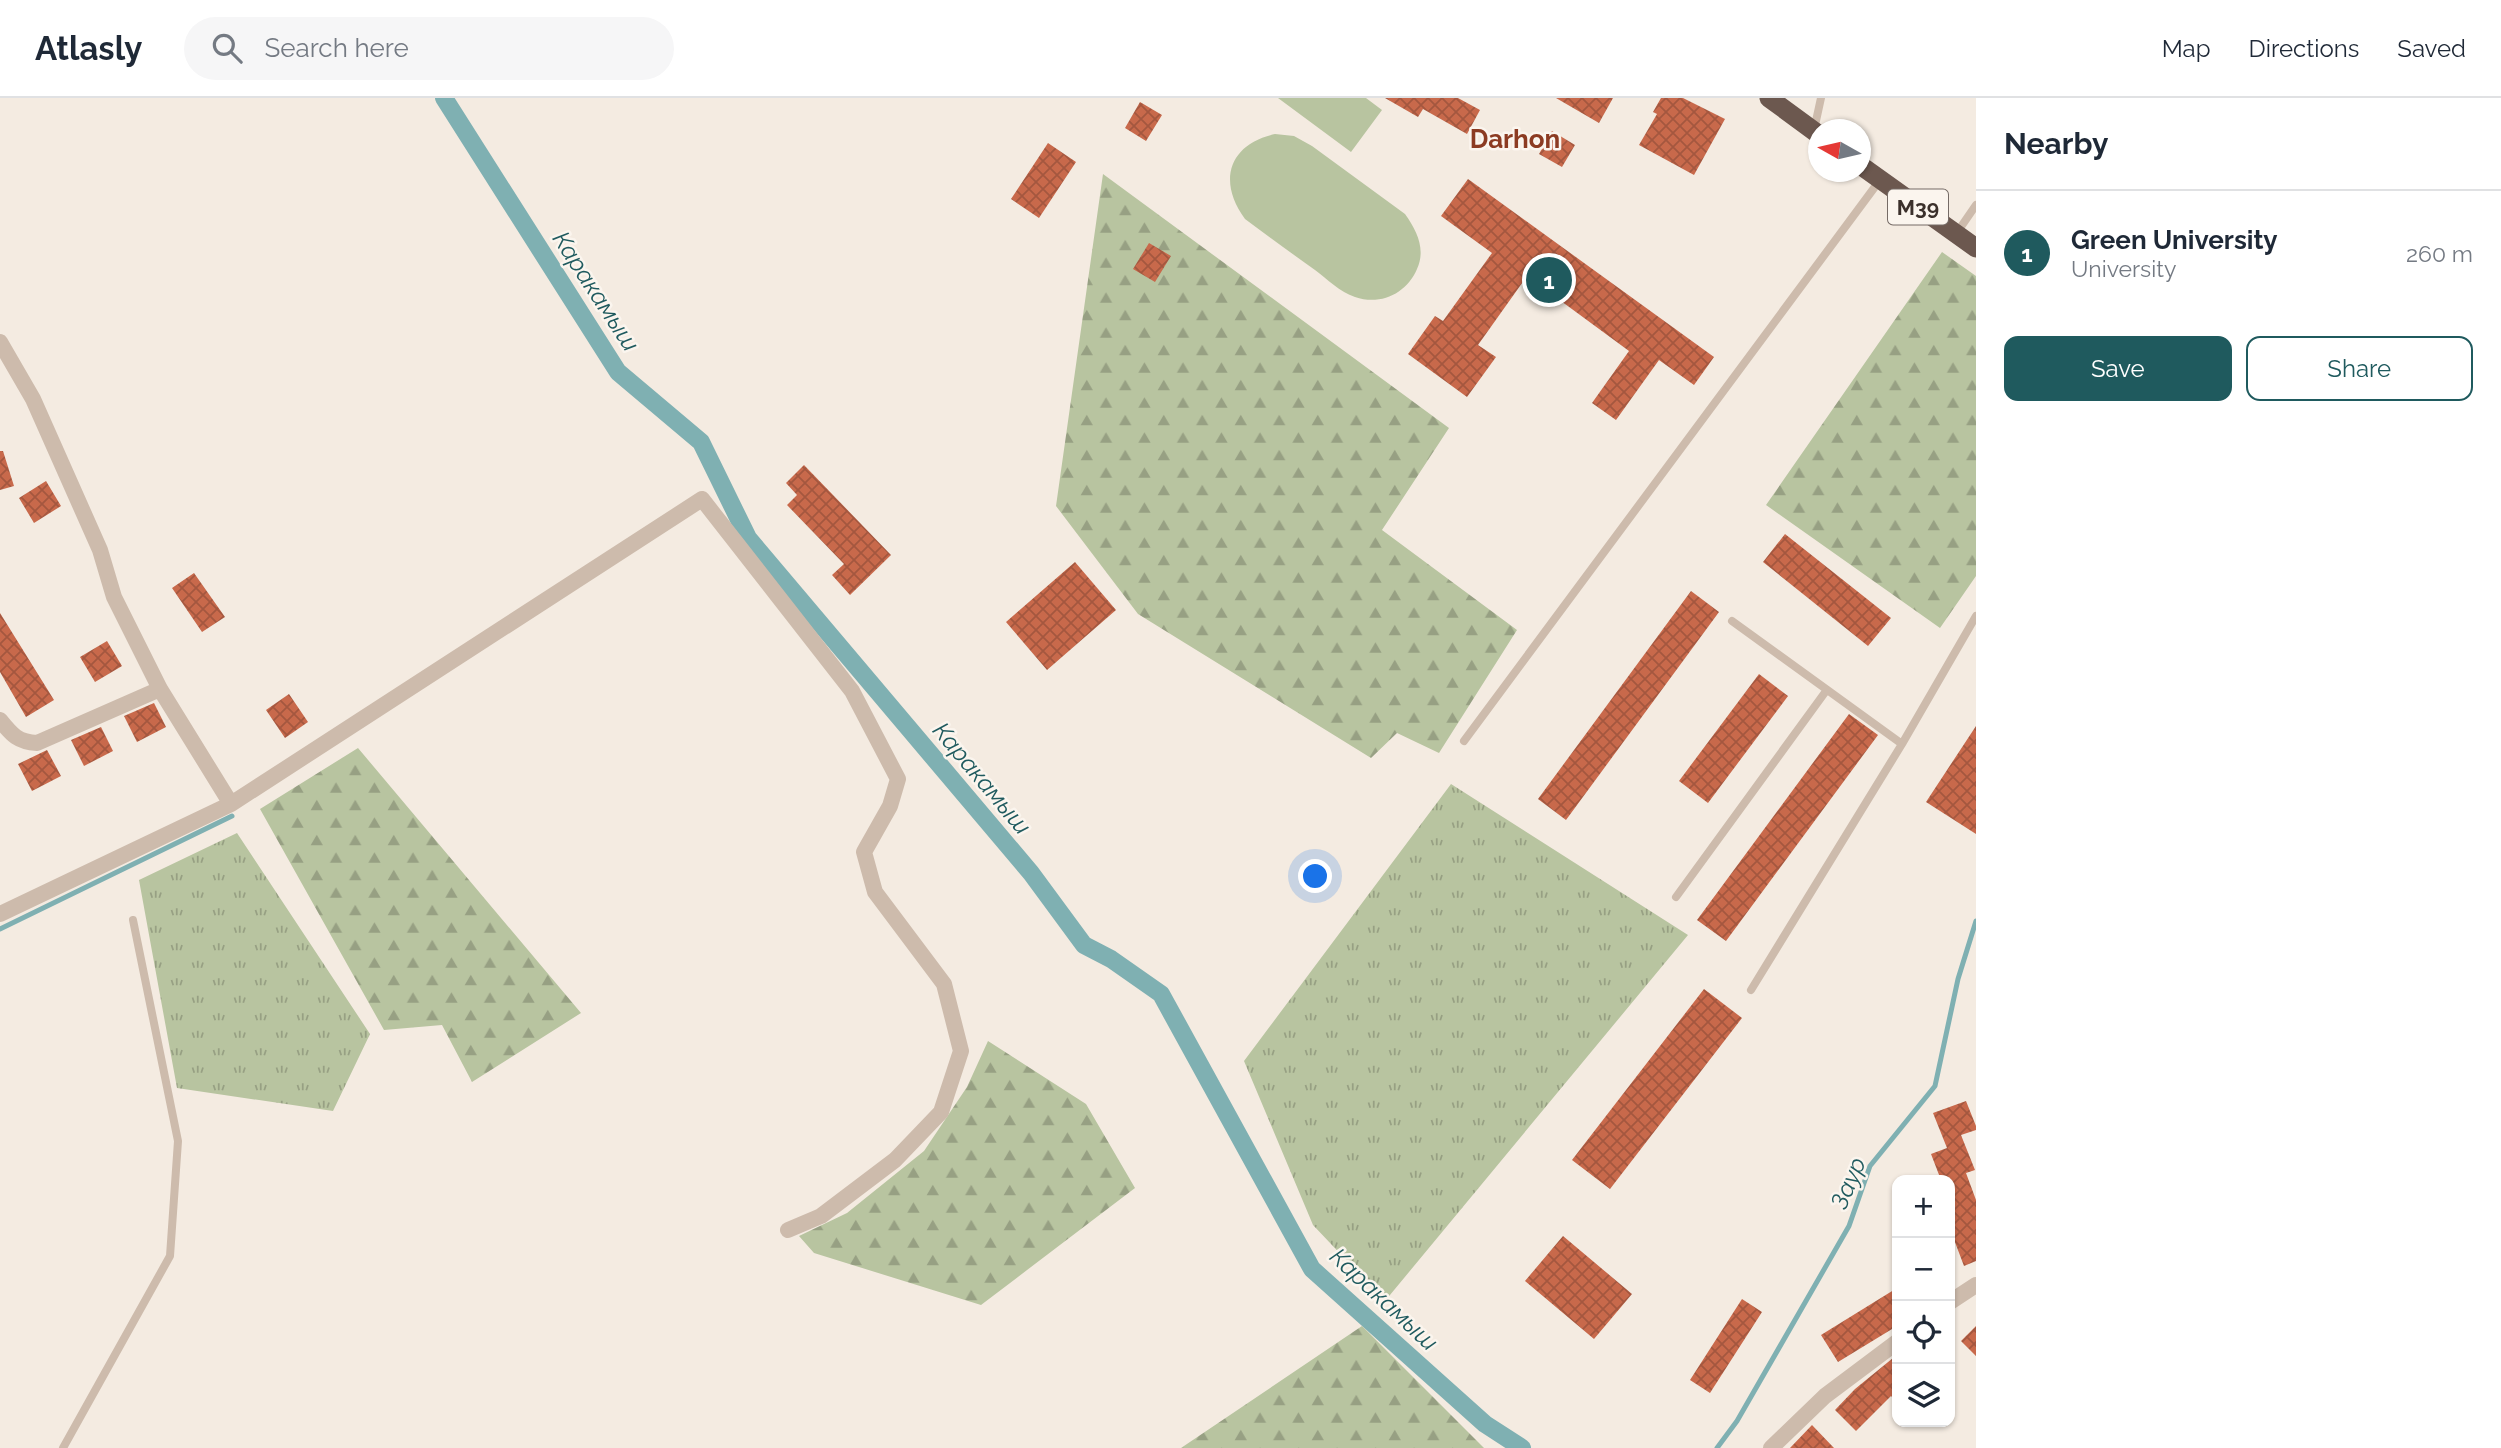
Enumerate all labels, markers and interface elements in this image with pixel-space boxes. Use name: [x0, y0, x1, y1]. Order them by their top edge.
search box: [184, 17, 674, 80]
text: Atlasly: [35, 29, 142, 68]
icon: search: [208, 29, 246, 67]
text: Search here: [264, 33, 409, 63]
text: Map: [2162, 34, 2211, 63]
text: Directions: [2249, 34, 2359, 63]
text: Saved: [2397, 34, 2466, 63]
north arrow: [1808, 119, 1871, 182]
district label: Darhon: [1470, 124, 1560, 154]
text: Nearby: [2004, 126, 2108, 161]
road number: M39: [1888, 190, 1948, 224]
text: Green University: [2071, 225, 2278, 255]
water label: Каракамыш: [547, 226, 645, 356]
text: 1: [2021, 240, 2033, 267]
text: 260 m: [2406, 240, 2473, 267]
pin: 1: [1526, 254, 1572, 306]
text: University: [2071, 255, 2176, 282]
button: Save: [2004, 336, 2232, 401]
button: Share: [2246, 336, 2473, 401]
water label: Каракамыш: [927, 716, 1037, 840]
your location: [1298, 859, 1332, 893]
water label: Заур: [1824, 1153, 1872, 1213]
map controls: [1892, 1175, 1955, 1427]
button: +: [1892, 1175, 1955, 1238]
button: −: [1892, 1238, 1955, 1301]
water label: Каракамыш: [1324, 1242, 1444, 1356]
button: locate: [1892, 1301, 1955, 1364]
button: layers: [1892, 1364, 1955, 1427]

